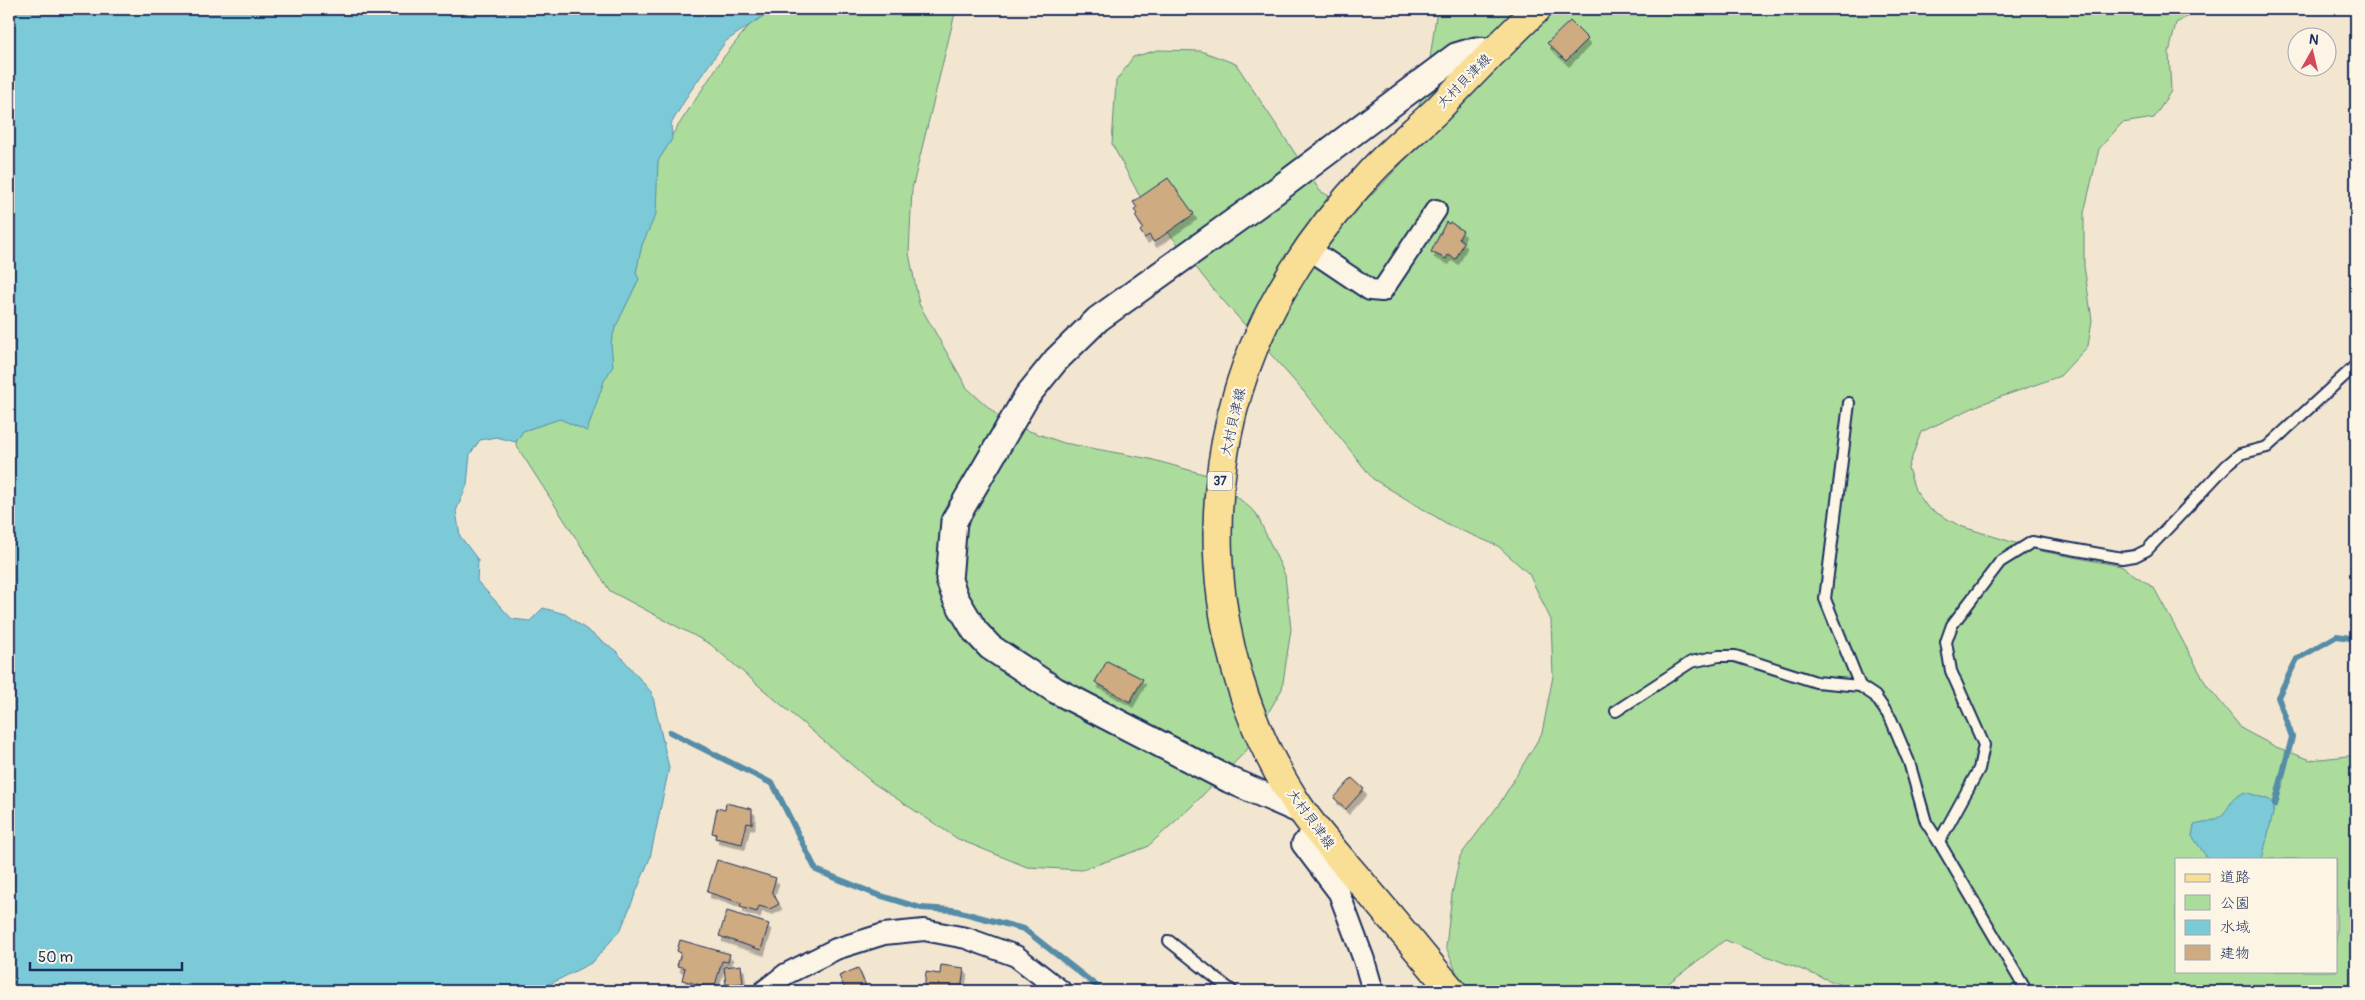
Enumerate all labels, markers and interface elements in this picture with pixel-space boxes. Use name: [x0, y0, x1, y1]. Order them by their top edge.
north arrow: [2288, 28, 2338, 78]
text: N: [2308, 31, 2320, 49]
street label: 大村貝津線: [1433, 50, 1495, 112]
street label: 大村貝津線: [1217, 386, 1249, 458]
road number: 37: [1208, 472, 1232, 491]
street label: 大村貝津線: [1284, 786, 1338, 852]
legend: [2175, 858, 2338, 972]
text: 道路: [2220, 868, 2250, 887]
text: 公園: [2220, 894, 2250, 913]
text: 水域: [2220, 918, 2250, 937]
scale bar: [30, 940, 182, 972]
text: 建物: [2220, 944, 2250, 963]
text: 50 m: [38, 948, 73, 967]

